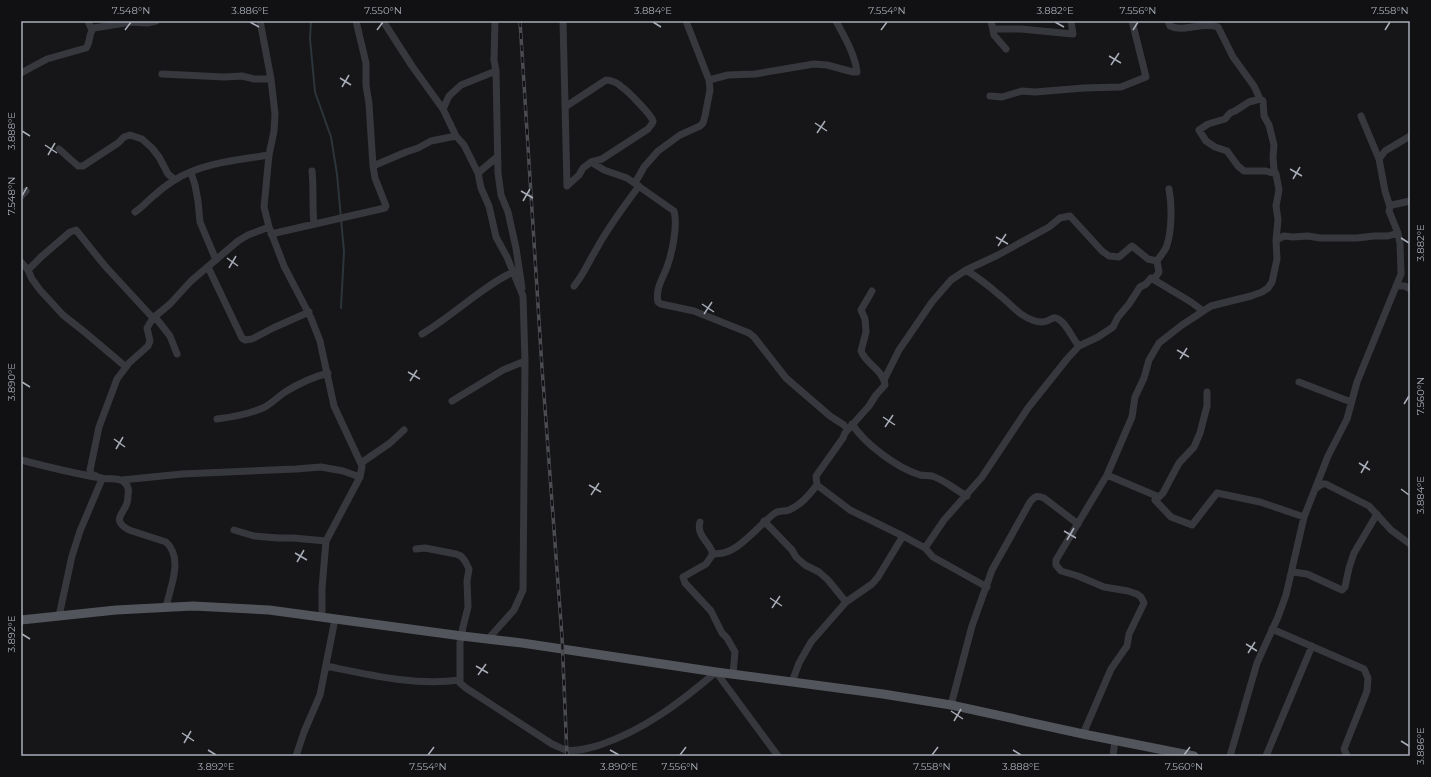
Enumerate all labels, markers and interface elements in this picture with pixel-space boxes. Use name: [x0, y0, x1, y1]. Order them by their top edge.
text: 7.548°N: [112, 4, 150, 17]
text: 3.886°E: [231, 4, 269, 17]
text: 7.550°N: [364, 4, 402, 17]
text: 3.884°E: [634, 4, 672, 17]
text: 7.554°N: [868, 4, 906, 17]
text: 3.882°E: [1036, 4, 1074, 17]
text: 7.556°N: [1120, 4, 1156, 17]
text: 7.558°N: [1371, 4, 1409, 17]
text: 3.888°E: [5, 112, 18, 150]
text: 7.548°N: [5, 177, 18, 215]
text: 3.882°E: [1414, 224, 1427, 262]
text: 3.890°E: [5, 363, 18, 401]
text: 7.560°N: [1414, 377, 1427, 415]
text: 3.884°E: [1414, 476, 1427, 514]
text: 3.892°E: [5, 615, 18, 652]
text: 3.886°E: [1414, 727, 1427, 765]
text: 3.892°E: [198, 760, 235, 773]
text: 7.554°N: [409, 760, 447, 773]
text: 3.890°E: [600, 760, 638, 773]
text: 7.556°N: [662, 760, 698, 773]
text: 7.558°N: [913, 760, 951, 773]
text: 3.888°E: [1002, 760, 1040, 773]
text: 7.560°N: [1165, 760, 1203, 773]

